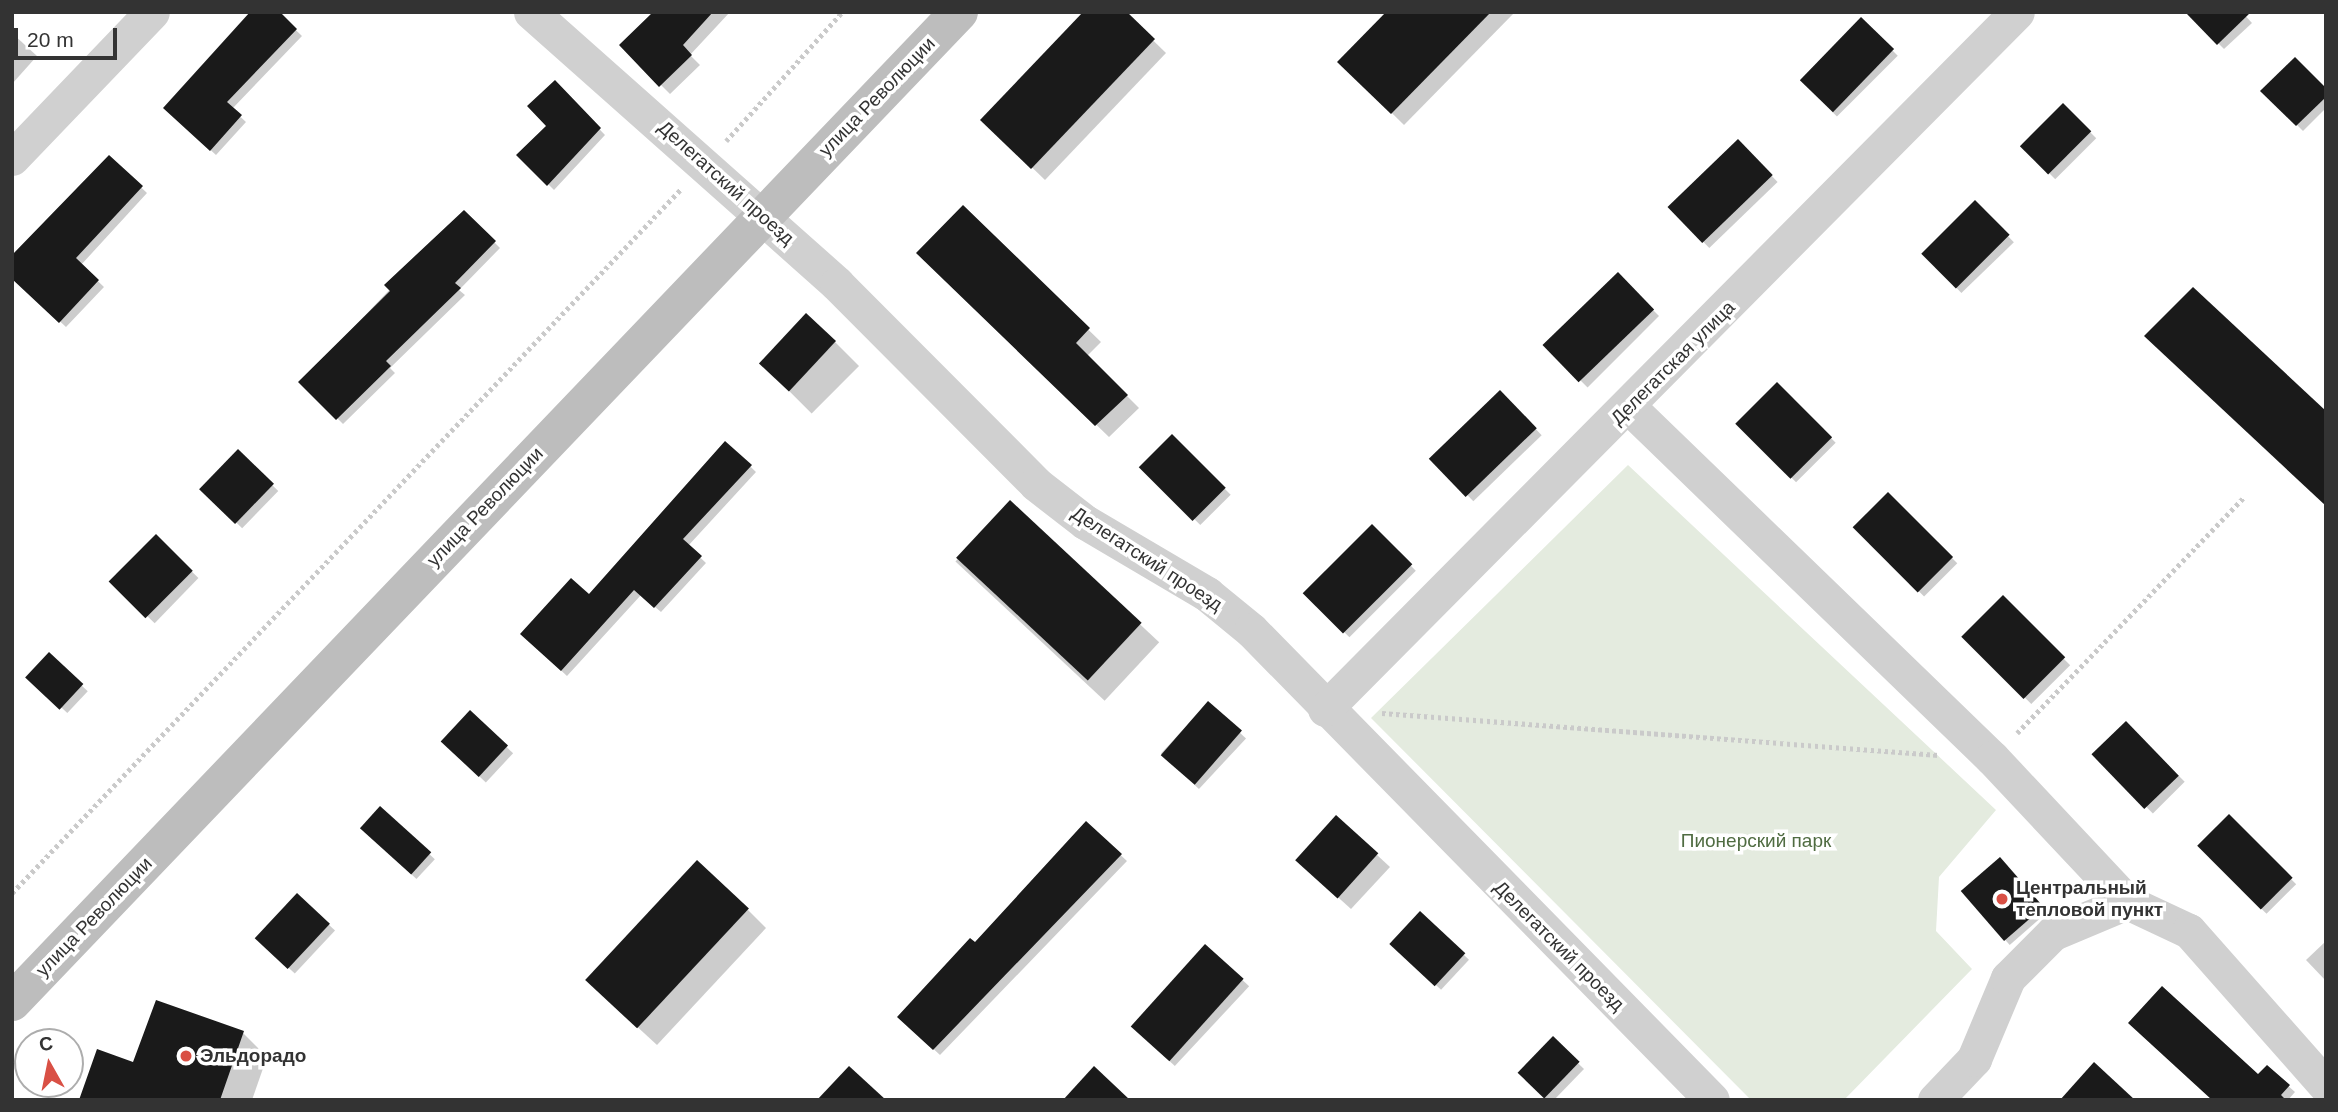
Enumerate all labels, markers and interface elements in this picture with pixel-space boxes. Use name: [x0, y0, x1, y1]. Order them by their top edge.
scale bar: [18, 14, 121, 58]
text: 20 m: [27, 28, 74, 51]
street label: улица Революции: [814, 32, 940, 162]
street label: Делегатский проезд: [653, 116, 799, 250]
street label: Делегатская улица: [1606, 296, 1740, 430]
street label: улица Революции: [422, 442, 548, 572]
street label: Делегатский проезд: [1067, 502, 1227, 616]
park label: Пионерский парк: [1681, 830, 1831, 852]
street label: улица Революции: [31, 852, 157, 982]
street label: Делегатский проезд: [1489, 876, 1629, 1016]
place label: Центральный тепловой пункт: [2016, 877, 2163, 921]
marker: Центральный тепловой пункт: [1994, 891, 2010, 907]
north arrow: [14, 1028, 84, 1098]
text: С: [38, 1032, 54, 1055]
place label: Эльдорадо: [200, 1045, 306, 1067]
marker: Эльдорадо: [178, 1048, 194, 1064]

